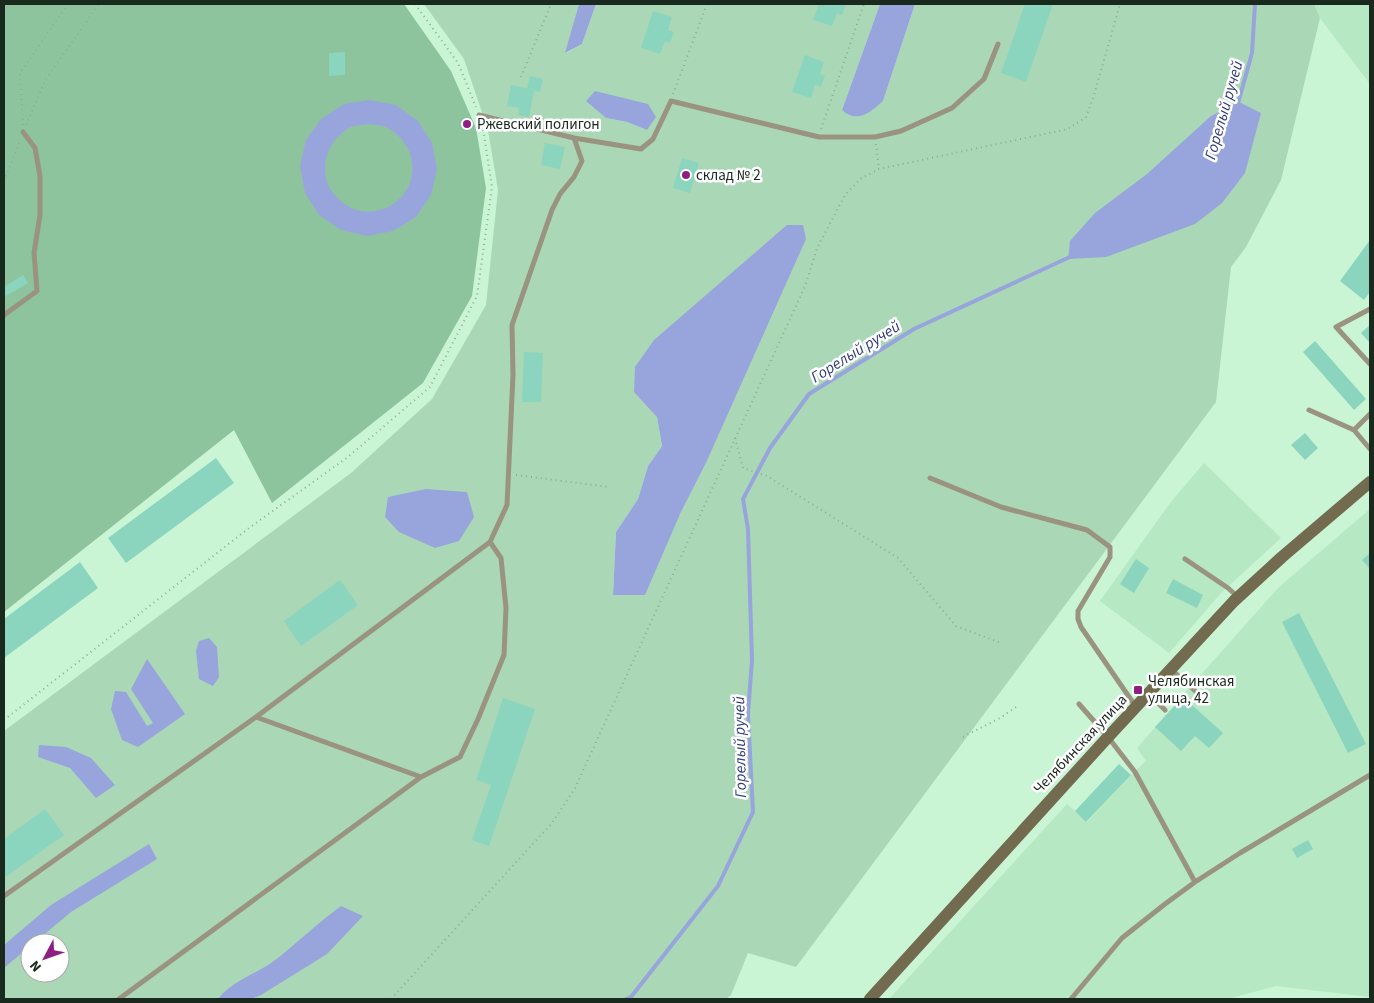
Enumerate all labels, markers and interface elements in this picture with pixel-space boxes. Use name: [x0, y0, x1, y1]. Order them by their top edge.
water label: Горелый ручей: [1199, 58, 1249, 162]
place label: Ржевский полигон: [477, 114, 600, 135]
marker: Ржевский полигон: [461, 118, 473, 130]
place label: склад № 2: [696, 165, 761, 186]
marker: склад № 2: [680, 169, 692, 181]
water label: Горелый ручей: [807, 316, 904, 388]
place label: Челябинская улица, 42: [1148, 671, 1235, 709]
marker: Челябинская улица, 42: [1132, 684, 1144, 696]
street label: Челябинская улица: [1029, 690, 1132, 799]
water label: Горелый ручей: [728, 696, 752, 798]
north arrow: [20, 933, 70, 983]
text: N: [25, 956, 47, 976]

